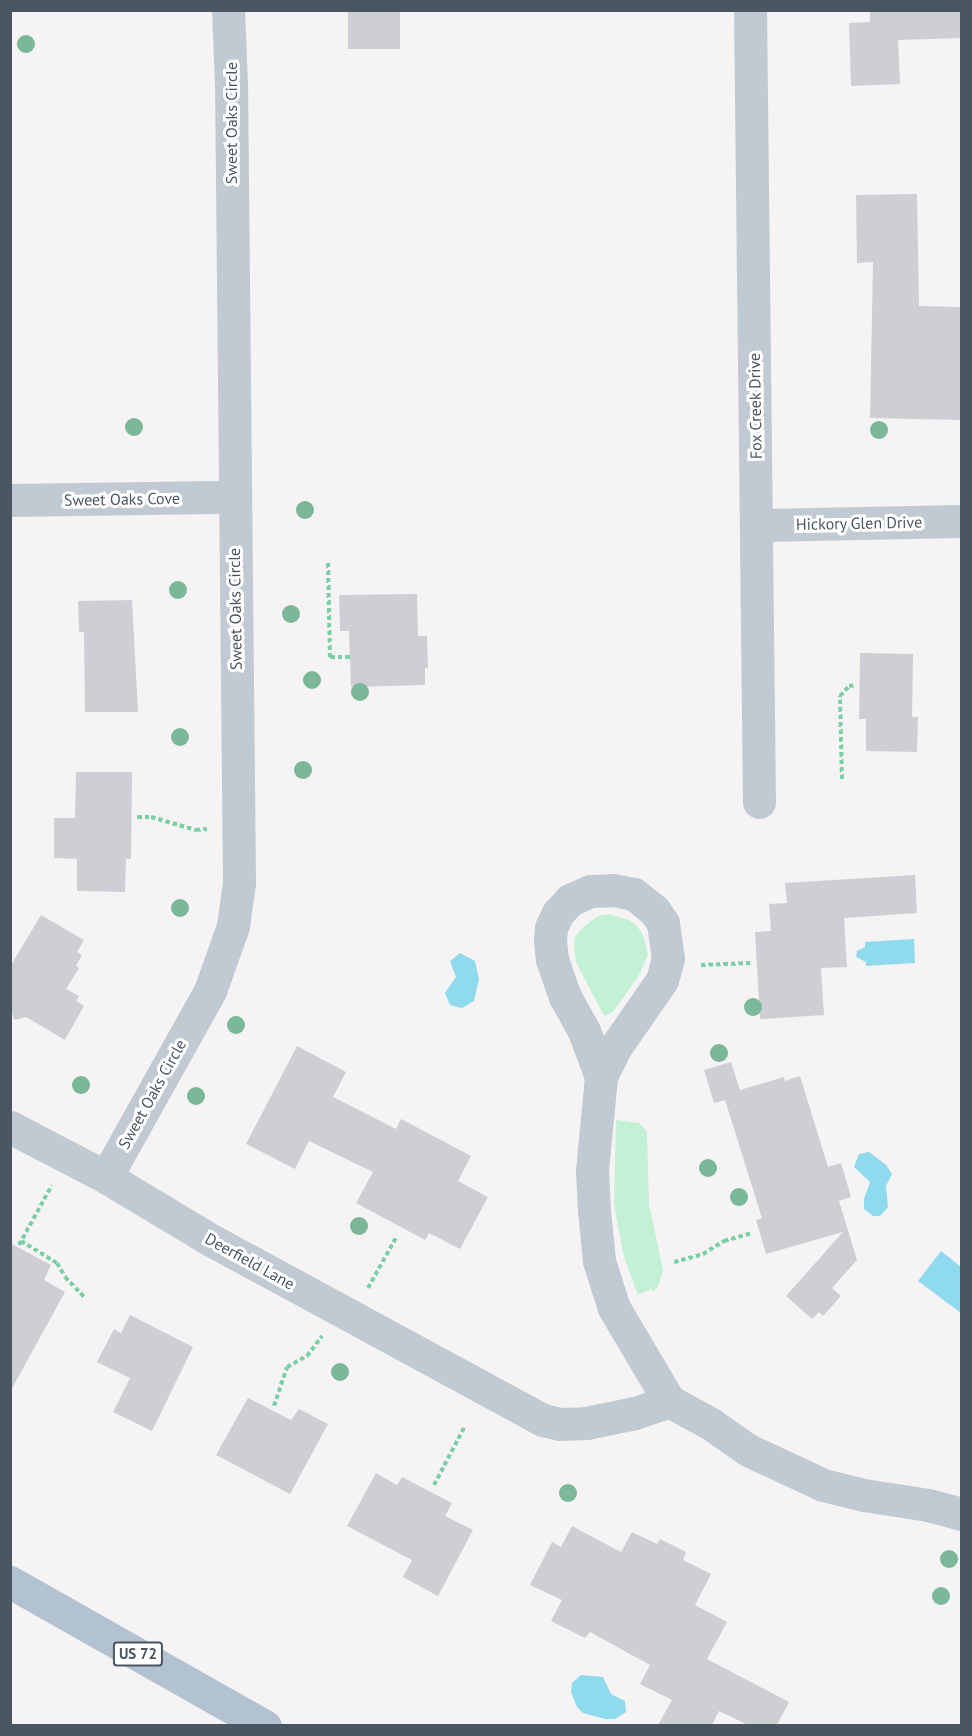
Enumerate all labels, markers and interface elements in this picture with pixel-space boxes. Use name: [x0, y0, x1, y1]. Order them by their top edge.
street label: Sweet Oaks Circle: [221, 62, 241, 184]
street label: Fox Creek Drive: [744, 352, 766, 460]
street label: Sweet Oaks Cove: [64, 488, 180, 510]
street label: Hickory Glen Drive: [795, 512, 923, 534]
street label: Sweet Oaks Circle: [224, 548, 246, 670]
street label: Sweet Oaks Circle: [114, 1036, 190, 1152]
street label: Deerfield Lane: [202, 1229, 298, 1293]
road number: US 72: [112, 1642, 164, 1666]

